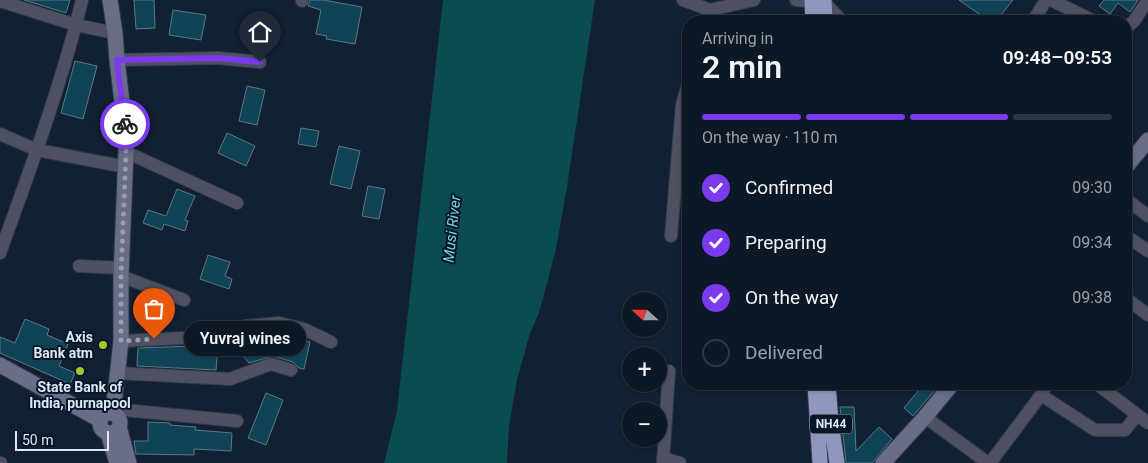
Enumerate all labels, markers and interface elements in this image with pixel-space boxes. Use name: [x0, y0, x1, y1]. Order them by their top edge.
pin: [239, 11, 281, 62]
icon: home: [246, 18, 274, 46]
text: Arriving in: [702, 29, 773, 48]
text: 09:48–09:53: [1003, 46, 1112, 69]
text: 2 min: [702, 48, 782, 86]
courier: [100, 99, 150, 149]
icon: bike: [111, 110, 139, 138]
text: On the way · 110 m: [702, 128, 838, 147]
icon: check: [702, 174, 730, 202]
text: Confirmed: [745, 176, 833, 199]
text: 09:30: [1072, 178, 1112, 197]
water label: Musi River: [440, 193, 465, 264]
icon: check: [702, 229, 730, 257]
text: Preparing: [745, 231, 827, 254]
text: 09:34: [1072, 233, 1112, 252]
icon: check: [702, 284, 730, 312]
text: On the way: [745, 286, 838, 309]
pin: [133, 288, 175, 339]
text: 09:38: [1072, 288, 1112, 307]
north arrow: [622, 292, 668, 338]
map controls: [622, 292, 667, 447]
icon: bag: [140, 295, 168, 323]
callout: Yuvraj wines: [184, 322, 306, 356]
place label: Axis Bank atm: [33, 329, 93, 361]
text: Yuvraj wines: [200, 329, 290, 348]
marker: Axis Bank atm: [97, 339, 109, 351]
text: Delivered: [745, 341, 823, 364]
button: +: [622, 347, 667, 392]
marker: State Bank of India, purnapool: [74, 365, 86, 377]
place label: State Bank of India, purnapool: [29, 379, 131, 411]
button: −: [622, 402, 667, 447]
road number: NH44: [810, 414, 852, 434]
scale bar: [15, 428, 109, 451]
text: 50 m: [22, 432, 54, 448]

